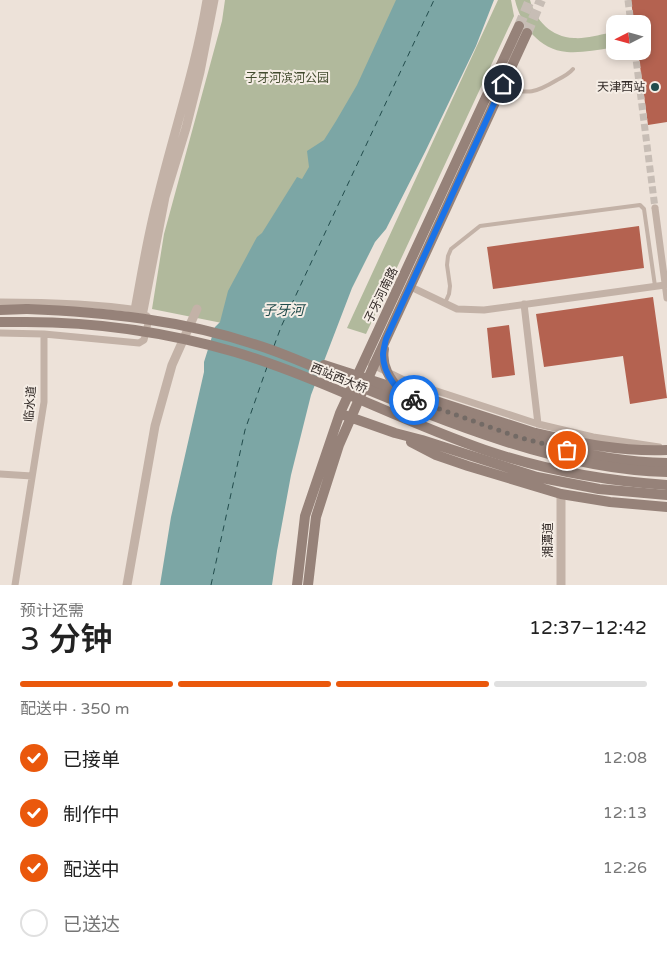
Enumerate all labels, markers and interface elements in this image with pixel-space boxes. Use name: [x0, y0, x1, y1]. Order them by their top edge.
north arrow: [606, 15, 651, 60]
map controls: [606, 15, 651, 60]
pin: [482, 63, 524, 105]
icon: home: [489, 70, 517, 98]
park label: 子牙河滨河公园: [245, 71, 329, 85]
place label: 天津西站: [597, 80, 645, 94]
marker: 天津西站: [649, 81, 661, 93]
street label: 子牙河南路: [362, 265, 400, 325]
water label: 子牙河: [262, 302, 307, 319]
street label: 西站西大桥: [309, 360, 369, 396]
courier: [389, 375, 439, 425]
street label: 临水道: [21, 385, 39, 423]
icon: bike: [400, 386, 428, 414]
pin: [546, 429, 588, 471]
icon: bag: [553, 436, 581, 464]
street label: 湘潭道: [541, 522, 555, 558]
text: 预计还需: [20, 601, 84, 621]
text: 12:37–12:42: [529, 617, 647, 639]
text: 3 分钟: [20, 621, 112, 659]
text: 配送中 · 350 m: [20, 699, 129, 719]
icon: check: [20, 744, 48, 772]
text: 12:08: [603, 748, 647, 768]
text: 已接单: [63, 749, 120, 771]
icon: check: [20, 799, 48, 827]
text: 12:13: [603, 803, 647, 823]
text: 制作中: [63, 804, 120, 826]
icon: check: [20, 854, 48, 882]
text: 12:26: [603, 858, 647, 878]
text: 配送中: [63, 859, 120, 881]
text: 已送达: [63, 914, 120, 936]

